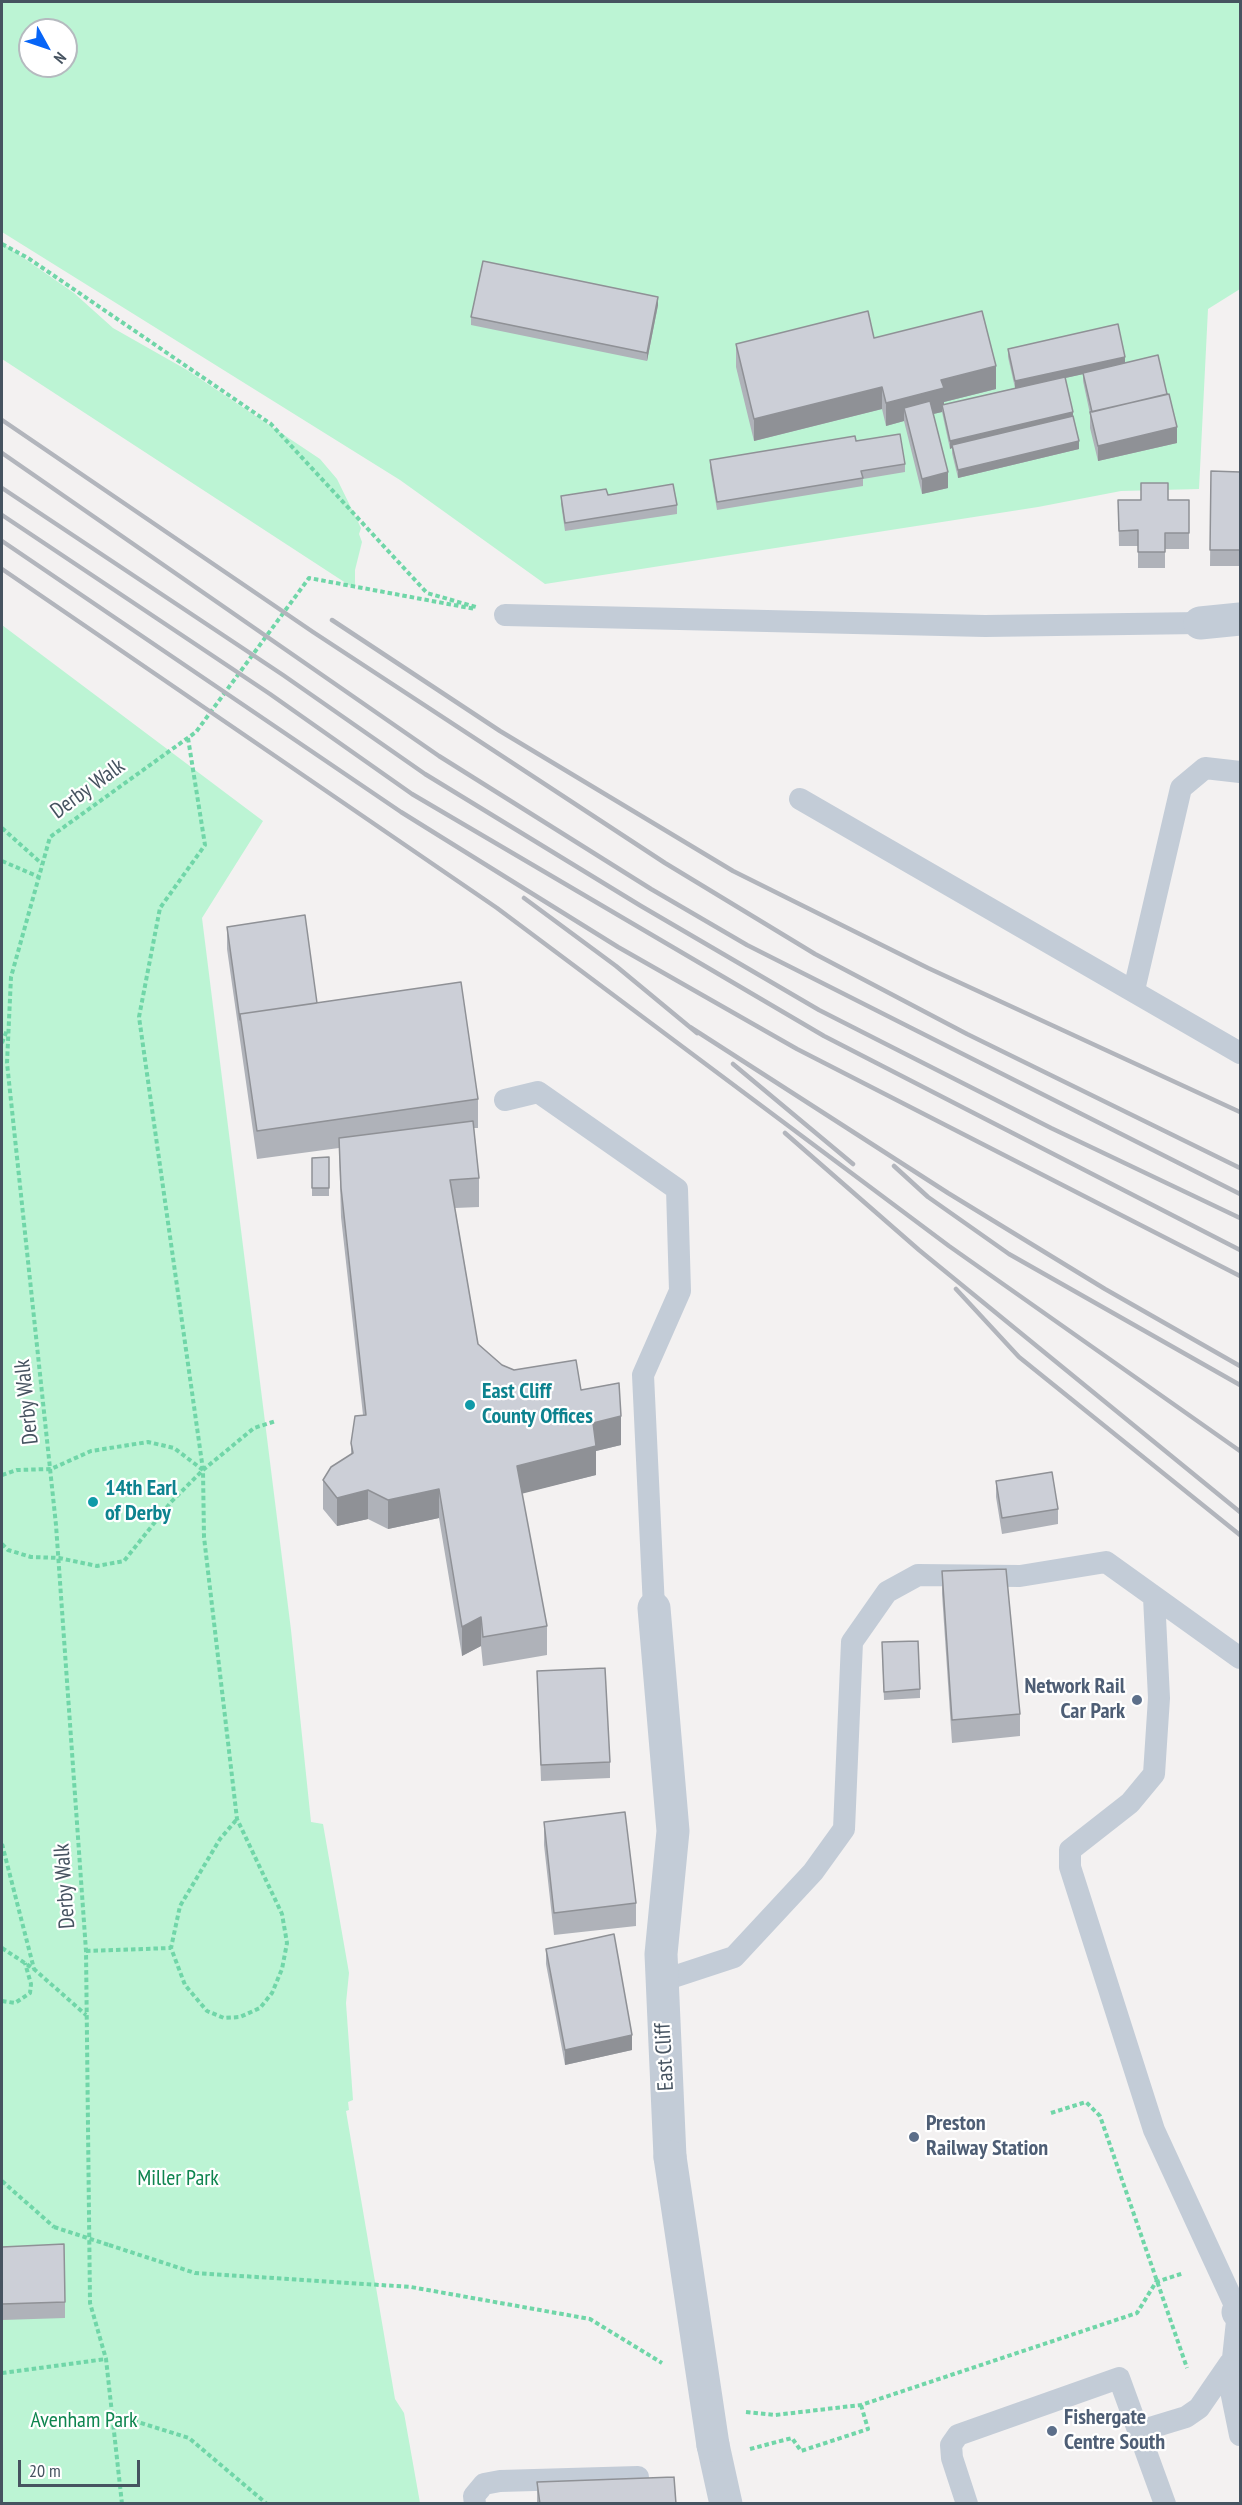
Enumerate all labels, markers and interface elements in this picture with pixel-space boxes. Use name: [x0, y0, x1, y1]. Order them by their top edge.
north arrow: [18, 18, 78, 78]
text: N: [50, 49, 71, 68]
street label: Derby Walk: [46, 753, 130, 825]
street label: Derby Walk: [9, 1358, 45, 1446]
place label: East Cliff County Offices: [482, 1379, 593, 1430]
marker: East Cliff County Offices: [463, 1398, 477, 1412]
place label: 14th Earl of Derby: [105, 1476, 177, 1528]
marker: 14th Earl of Derby: [86, 1495, 100, 1509]
place label: Network Rail Car Park: [1024, 1674, 1125, 1726]
marker: Network Rail Car Park: [1130, 1693, 1144, 1707]
street label: Derby Walk: [49, 1842, 81, 1930]
street label: East Cliff: [650, 2023, 680, 2091]
place label: Preston Railway Station: [926, 2111, 1048, 2162]
marker: Preston Railway Station: [907, 2130, 921, 2144]
park label: Miller Park: [137, 2166, 219, 2192]
place label: Fishergate Centre South: [1064, 2405, 1165, 2456]
park label: Avenham Park: [30, 2408, 138, 2434]
marker: Fishergate Centre South: [1045, 2424, 1059, 2438]
scale bar: [21, 2448, 142, 2486]
text: 20 m: [29, 2459, 61, 2482]

